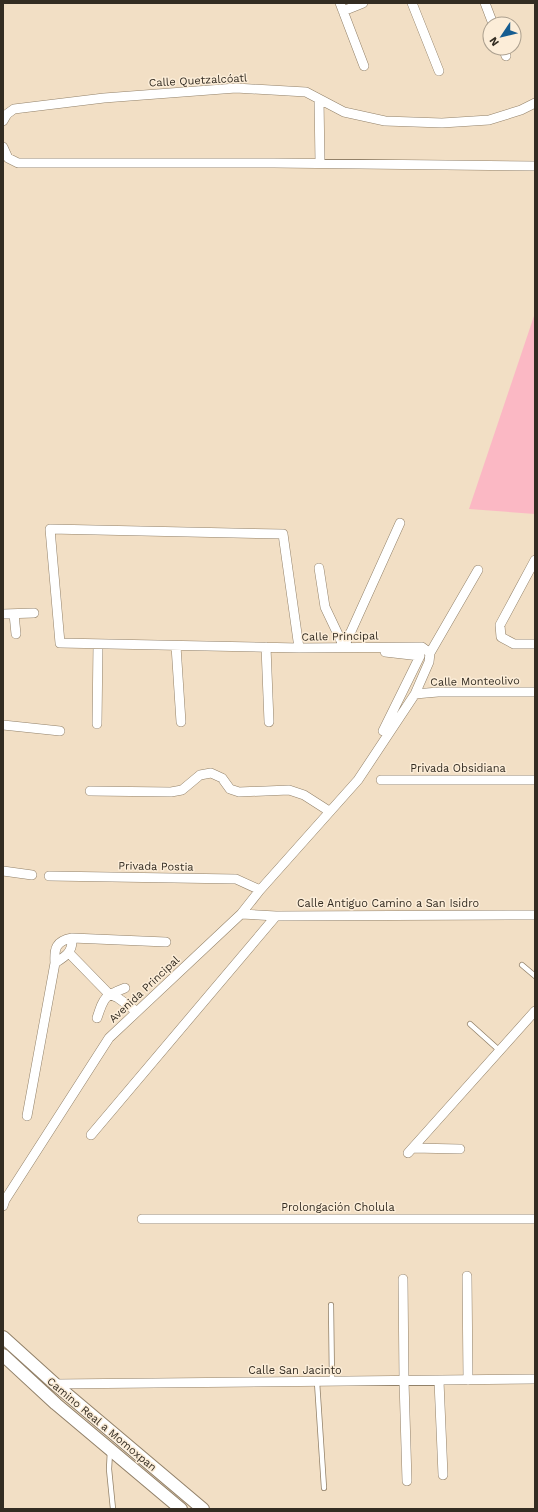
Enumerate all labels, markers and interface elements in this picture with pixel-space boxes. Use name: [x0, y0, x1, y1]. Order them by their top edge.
north arrow: [482, 16, 522, 56]
text: N: [487, 34, 502, 49]
street label: Calle Quetzalcóatl: [148, 71, 248, 90]
street label: Calle Principal: [301, 629, 379, 644]
street label: Calle Monteolivo: [430, 674, 520, 689]
street label: Privada Obsidiana: [410, 762, 506, 775]
street label: Privada Postia: [118, 859, 194, 874]
street label: Calle Antiguo Camino a San Isidro: [297, 897, 479, 910]
street label: Avenida Principal: [106, 953, 183, 1025]
street label: Prolongación Cholula: [281, 1201, 395, 1214]
street label: Calle San Jacinto: [248, 1364, 342, 1377]
street label: Camino Real a Momoxpan: [44, 1375, 159, 1474]

